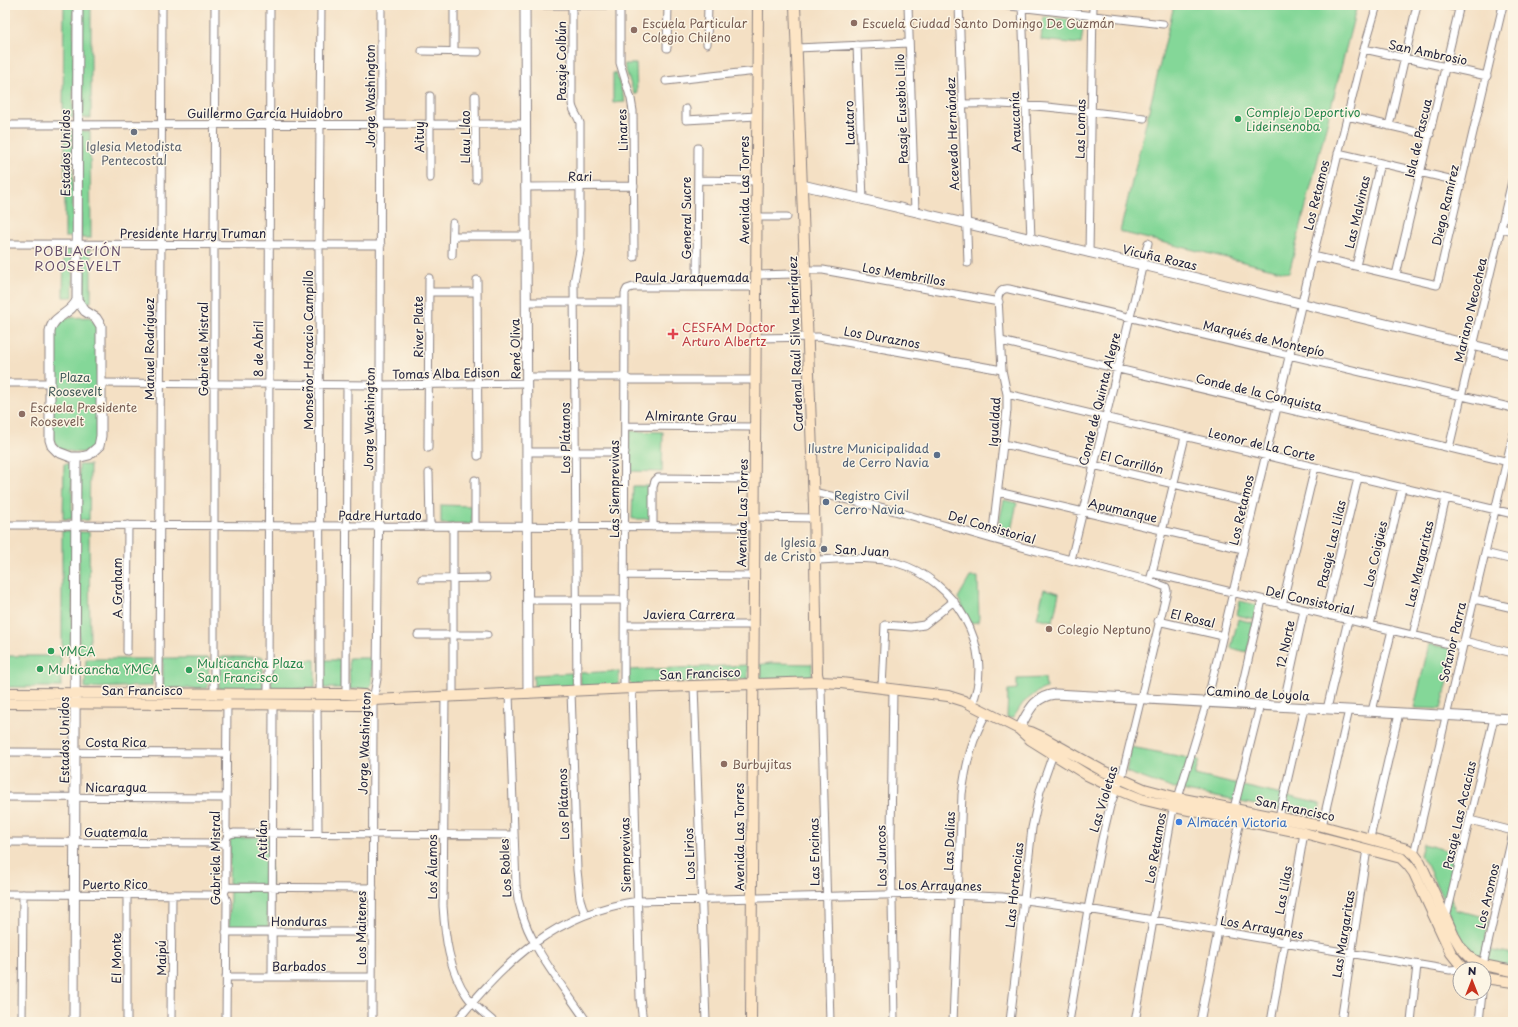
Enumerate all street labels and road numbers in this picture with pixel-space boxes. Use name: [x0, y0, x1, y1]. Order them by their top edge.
street label: Pasaje Colbún: [552, 21, 570, 101]
street label: San Ambrosio: [1387, 35, 1469, 69]
street label: Jorge Washington: [361, 44, 379, 148]
street label: Pasaje Eusebio Lillo: [890, 53, 912, 165]
street label: Acevedo Hernández: [941, 77, 963, 191]
street label: Araucanía: [1005, 91, 1025, 153]
street label: Isla de Pascua: [1400, 96, 1436, 179]
street label: Las Lomas: [1070, 98, 1090, 159]
street label: Lautaro: [839, 100, 859, 146]
street label: Guillermo García Huidobro: [187, 104, 343, 122]
street label: Linares: [612, 108, 632, 151]
street label: Estados Unidos: [56, 109, 74, 196]
street label: Llau Llao: [456, 110, 474, 164]
street label: Aituy: [410, 121, 428, 153]
street label: Avenida Las Torres: [735, 135, 753, 244]
street label: Los Retamos: [1299, 158, 1333, 232]
street label: Diego Ramírez: [1427, 163, 1463, 247]
street label: Rari: [568, 167, 592, 185]
street label: Las Malvinas: [1340, 173, 1374, 250]
street label: General Sucre: [677, 177, 695, 259]
street label: Presidente Harry Truman: [120, 224, 266, 242]
street label: Vicuña Rozas: [1121, 240, 1200, 274]
street label: Mariano Necochea: [1449, 255, 1491, 364]
street label: Cardenal Raúl Silva Henríquez: [783, 256, 807, 432]
street label: Los Membrillos: [861, 258, 947, 290]
street label: Paula Jaraquemada: [635, 268, 750, 286]
street label: Monseñor Horacio Campillo: [299, 270, 317, 430]
street label: River Plate: [409, 296, 427, 358]
street label: Manuel Rodríguez: [140, 298, 158, 400]
street label: Gabriela Mistral: [194, 302, 212, 396]
street label: Marqués de Montepío: [1201, 315, 1327, 361]
street label: René Oliva: [505, 318, 525, 380]
street label: 8 de Abril: [249, 321, 267, 377]
street label: Los Duraznos: [842, 321, 922, 353]
street label: Conde de Quinta Alegre: [1074, 331, 1124, 467]
street label: Tomas Alba Edison: [392, 363, 500, 383]
street label: Jorge Washington: [359, 367, 379, 471]
street label: Conde de la Conquista: [1194, 369, 1325, 415]
street label: Igualdad: [984, 396, 1004, 447]
street label: Los Plátanos: [556, 402, 574, 474]
street label: Almirante Grau: [645, 406, 737, 426]
street label: Leonor de La Corte: [1207, 423, 1317, 465]
street label: Las Siemprevivas: [605, 439, 623, 538]
street label: El Carrillón: [1098, 446, 1166, 478]
street label: Avenida Las Torres: [732, 458, 752, 567]
street label: Los Retamos: [1224, 473, 1258, 547]
street label: Apumanque: [1087, 493, 1160, 527]
street label: Pasaje Las Lilas: [1312, 498, 1350, 590]
street label: Padre Hurtado: [338, 506, 422, 524]
street label: Del Consistorial: [946, 506, 1038, 548]
street label: Los Coigües: [1359, 519, 1391, 589]
street label: Las Margaritas: [1400, 519, 1438, 609]
street label: San Juan: [834, 540, 890, 560]
street label: A Graham: [108, 558, 126, 618]
street label: Del Consistorial: [1264, 581, 1356, 619]
street label: Sofanor Parra: [1434, 600, 1470, 684]
street label: El Rosal: [1169, 604, 1217, 632]
street label: Javiera Carrera: [643, 605, 735, 623]
street label: 12 Norte: [1271, 619, 1299, 669]
street label: San Francisco: [659, 663, 741, 683]
street label: San Francisco: [101, 681, 183, 699]
street label: Camino de Loyola: [1206, 681, 1311, 705]
street label: Jorge Washington: [353, 691, 375, 795]
street label: Estados Unidos: [55, 696, 73, 783]
street label: Costa Rica: [85, 733, 147, 751]
street label: Pasaje Las Acacias: [1438, 759, 1480, 871]
street label: Las Violetas: [1084, 763, 1122, 834]
street label: Los Plátanos: [553, 767, 573, 840]
street label: Nicaragua: [85, 778, 147, 796]
street label: Avenida Las Torres: [730, 782, 748, 891]
street label: San Francisco: [1253, 791, 1337, 825]
street label: Las Dalias: [939, 810, 959, 871]
street label: Gabriela Mistral: [206, 811, 224, 905]
street label: Los Retamos: [1140, 811, 1170, 885]
street label: Siemprevivas: [615, 817, 635, 893]
street label: Las Encinas: [804, 817, 824, 886]
street label: Atitlán: [253, 820, 271, 860]
street label: Guatemala: [84, 823, 148, 841]
street label: Los Juncos: [871, 824, 891, 887]
street label: Los Lirios: [679, 827, 699, 880]
street label: Los Álamos: [423, 834, 441, 900]
street label: Los Robles: [494, 837, 516, 898]
street label: Las Hortencias: [1001, 841, 1028, 929]
street label: Los Aromos: [1471, 862, 1503, 930]
street label: Las Lilas: [1270, 864, 1296, 916]
street label: Puerto Rico: [82, 875, 148, 893]
street label: Los Arrayanes: [898, 875, 983, 895]
street label: Las Margaritas: [1327, 889, 1359, 979]
street label: Los Maitenes: [352, 890, 370, 965]
street label: Los Arrayanes: [1219, 911, 1305, 943]
street label: Honduras: [271, 912, 327, 930]
street label: El Monte: [107, 932, 125, 984]
street label: Maipú: [152, 940, 170, 976]
street label: Barbados: [272, 957, 327, 975]

